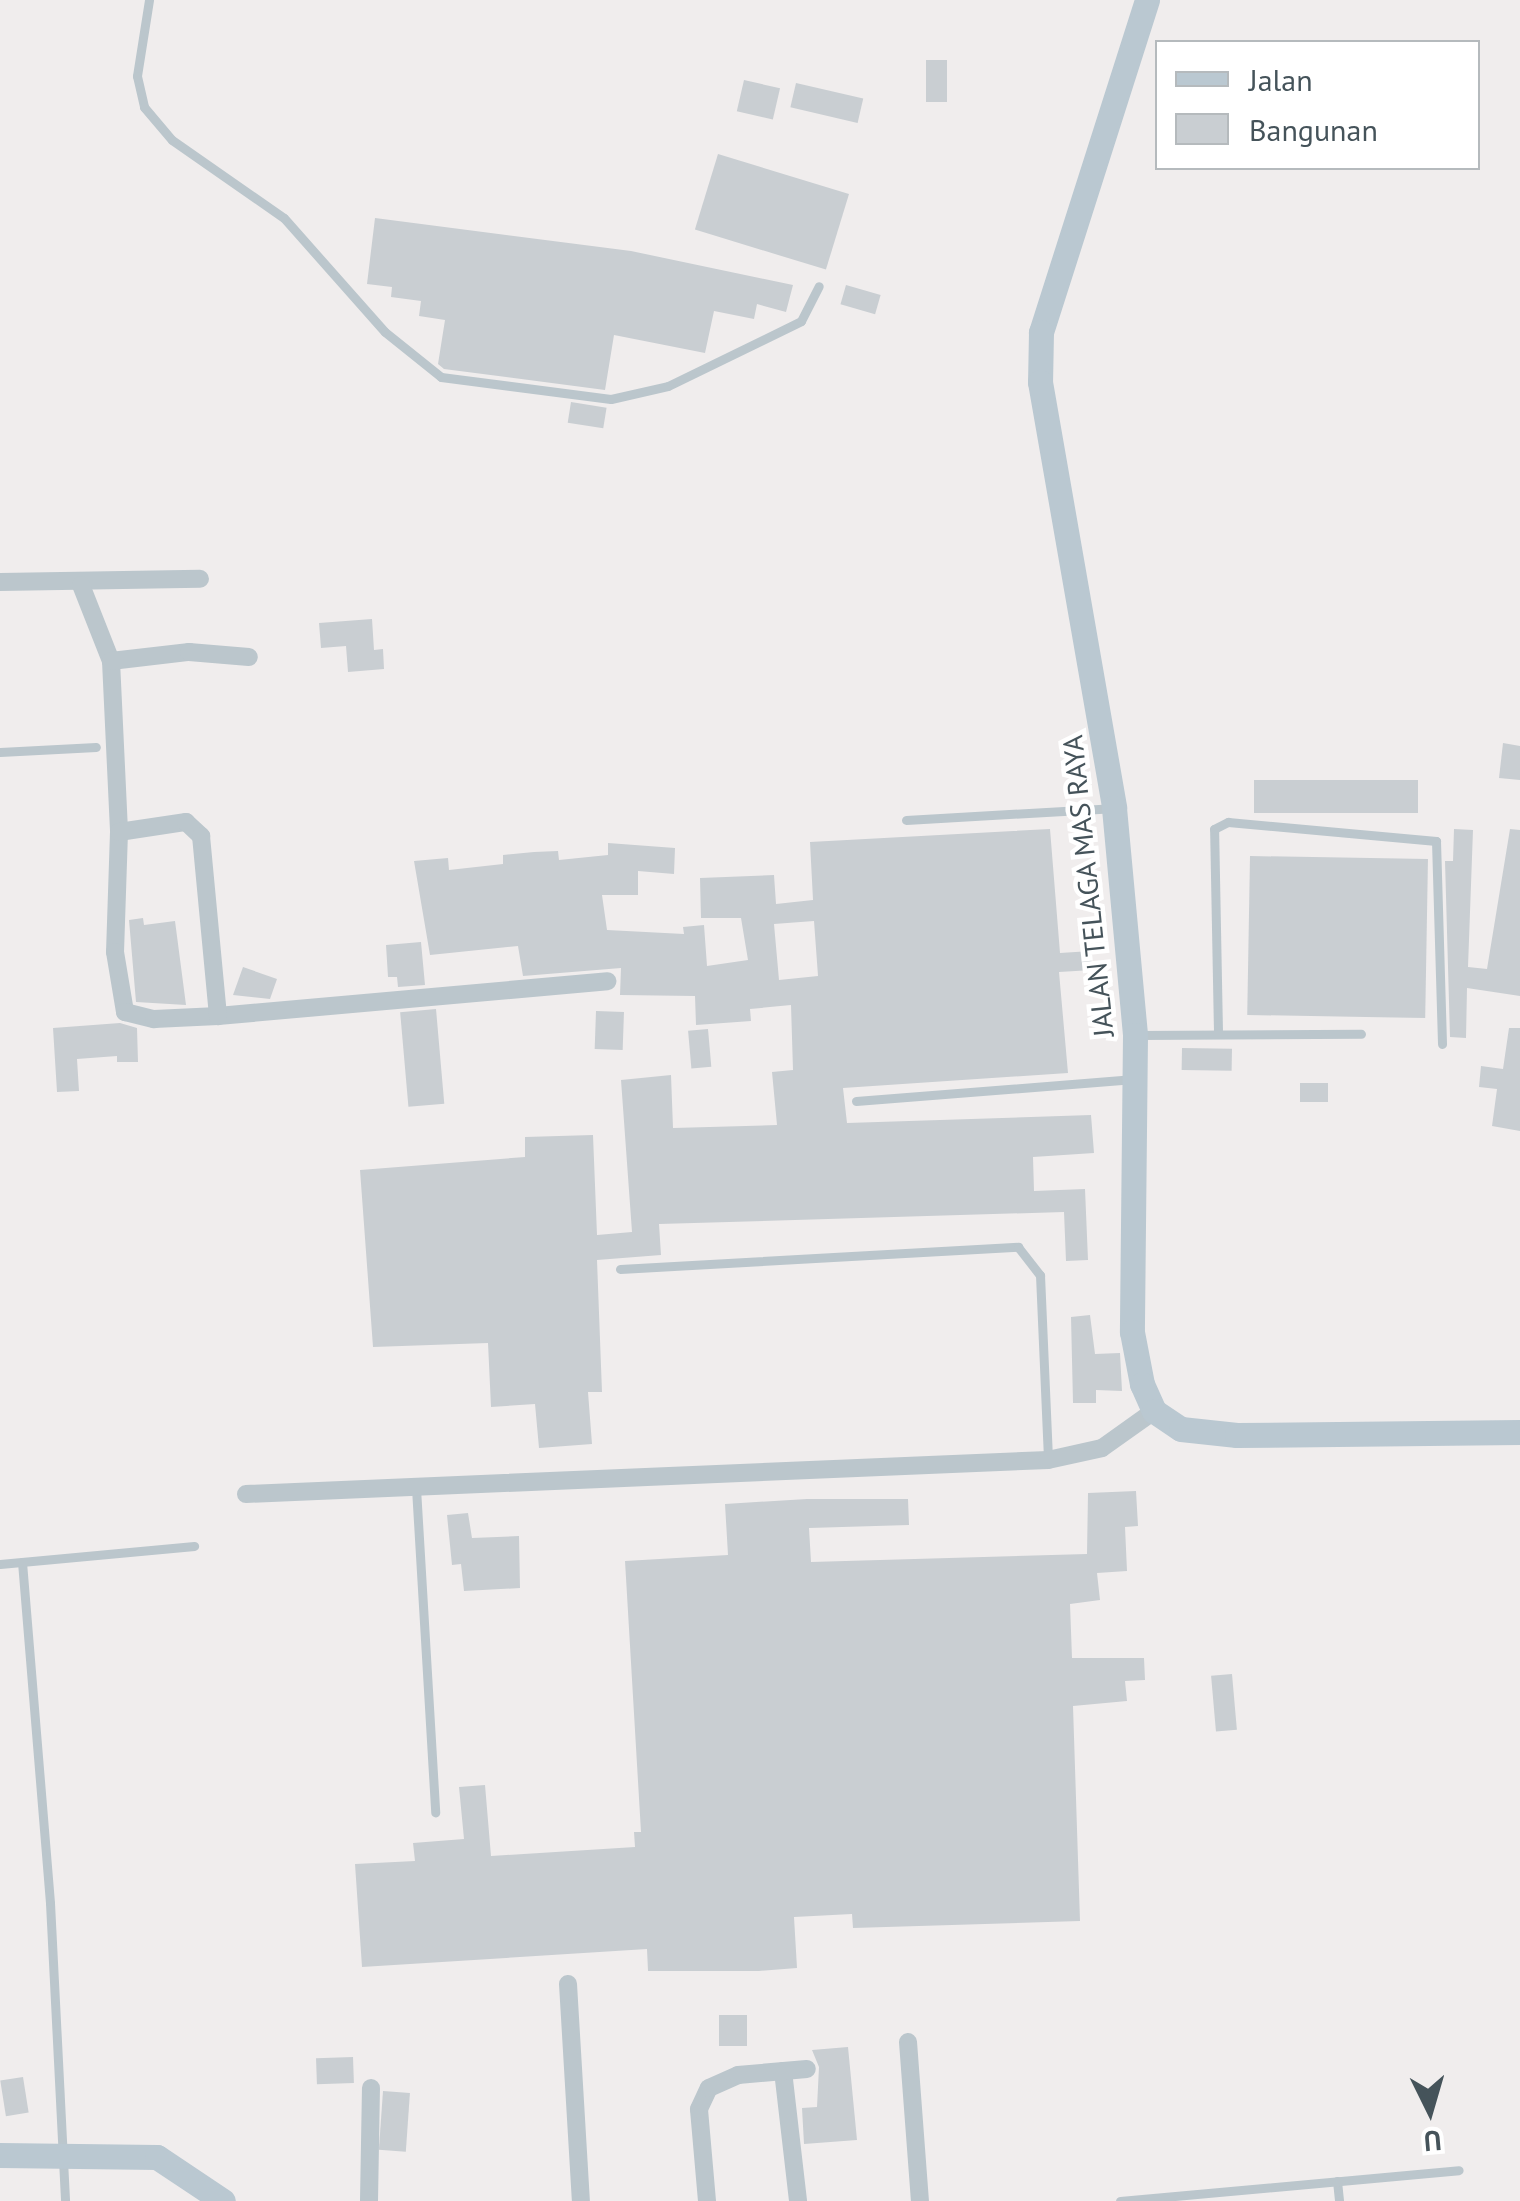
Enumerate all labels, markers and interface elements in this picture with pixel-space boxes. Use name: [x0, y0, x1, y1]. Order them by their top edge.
legend: [1155, 40, 1480, 170]
text: Jalan: [1249, 60, 1313, 99]
text: Bangunan: [1249, 110, 1378, 149]
street label: JALAN TELAGA MAS RAYA: [1055, 733, 1121, 1039]
north arrow: [1380, 2061, 1480, 2161]
text: U: [1422, 2122, 1443, 2161]

